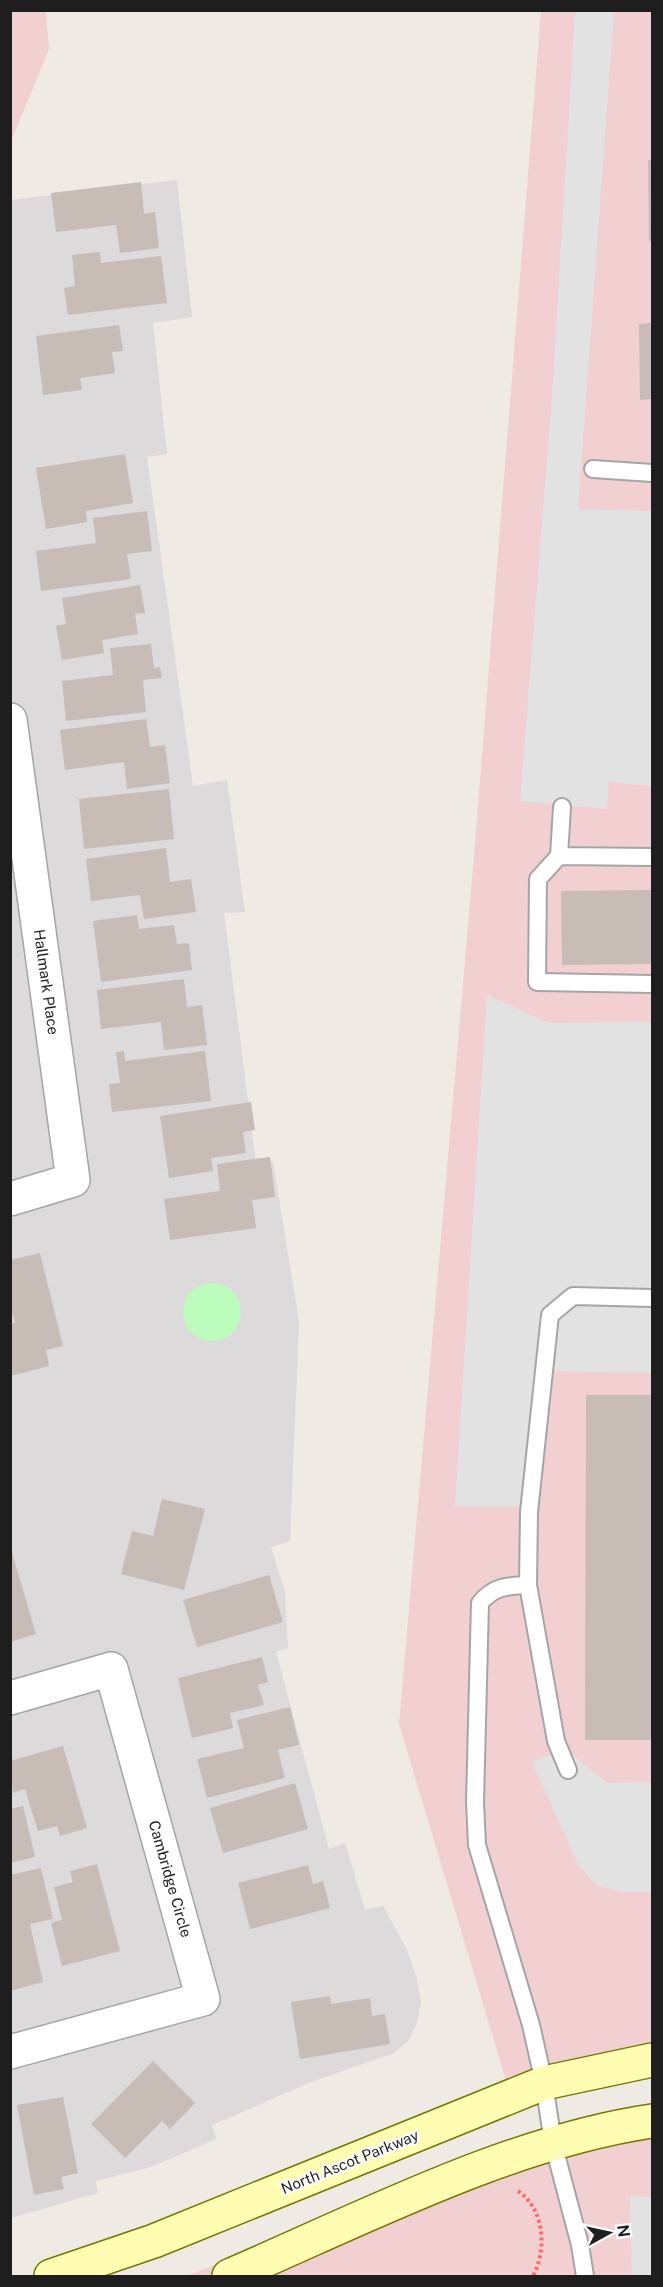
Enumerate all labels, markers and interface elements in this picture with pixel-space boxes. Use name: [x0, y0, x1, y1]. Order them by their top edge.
street label: Hallmark Place: [31, 928, 62, 1036]
street label: Cambridge Circle: [146, 1819, 195, 1939]
street label: North Ascot Parkway: [278, 2126, 421, 2197]
north arrow: [579, 2203, 639, 2263]
text: N: [613, 2223, 634, 2239]

